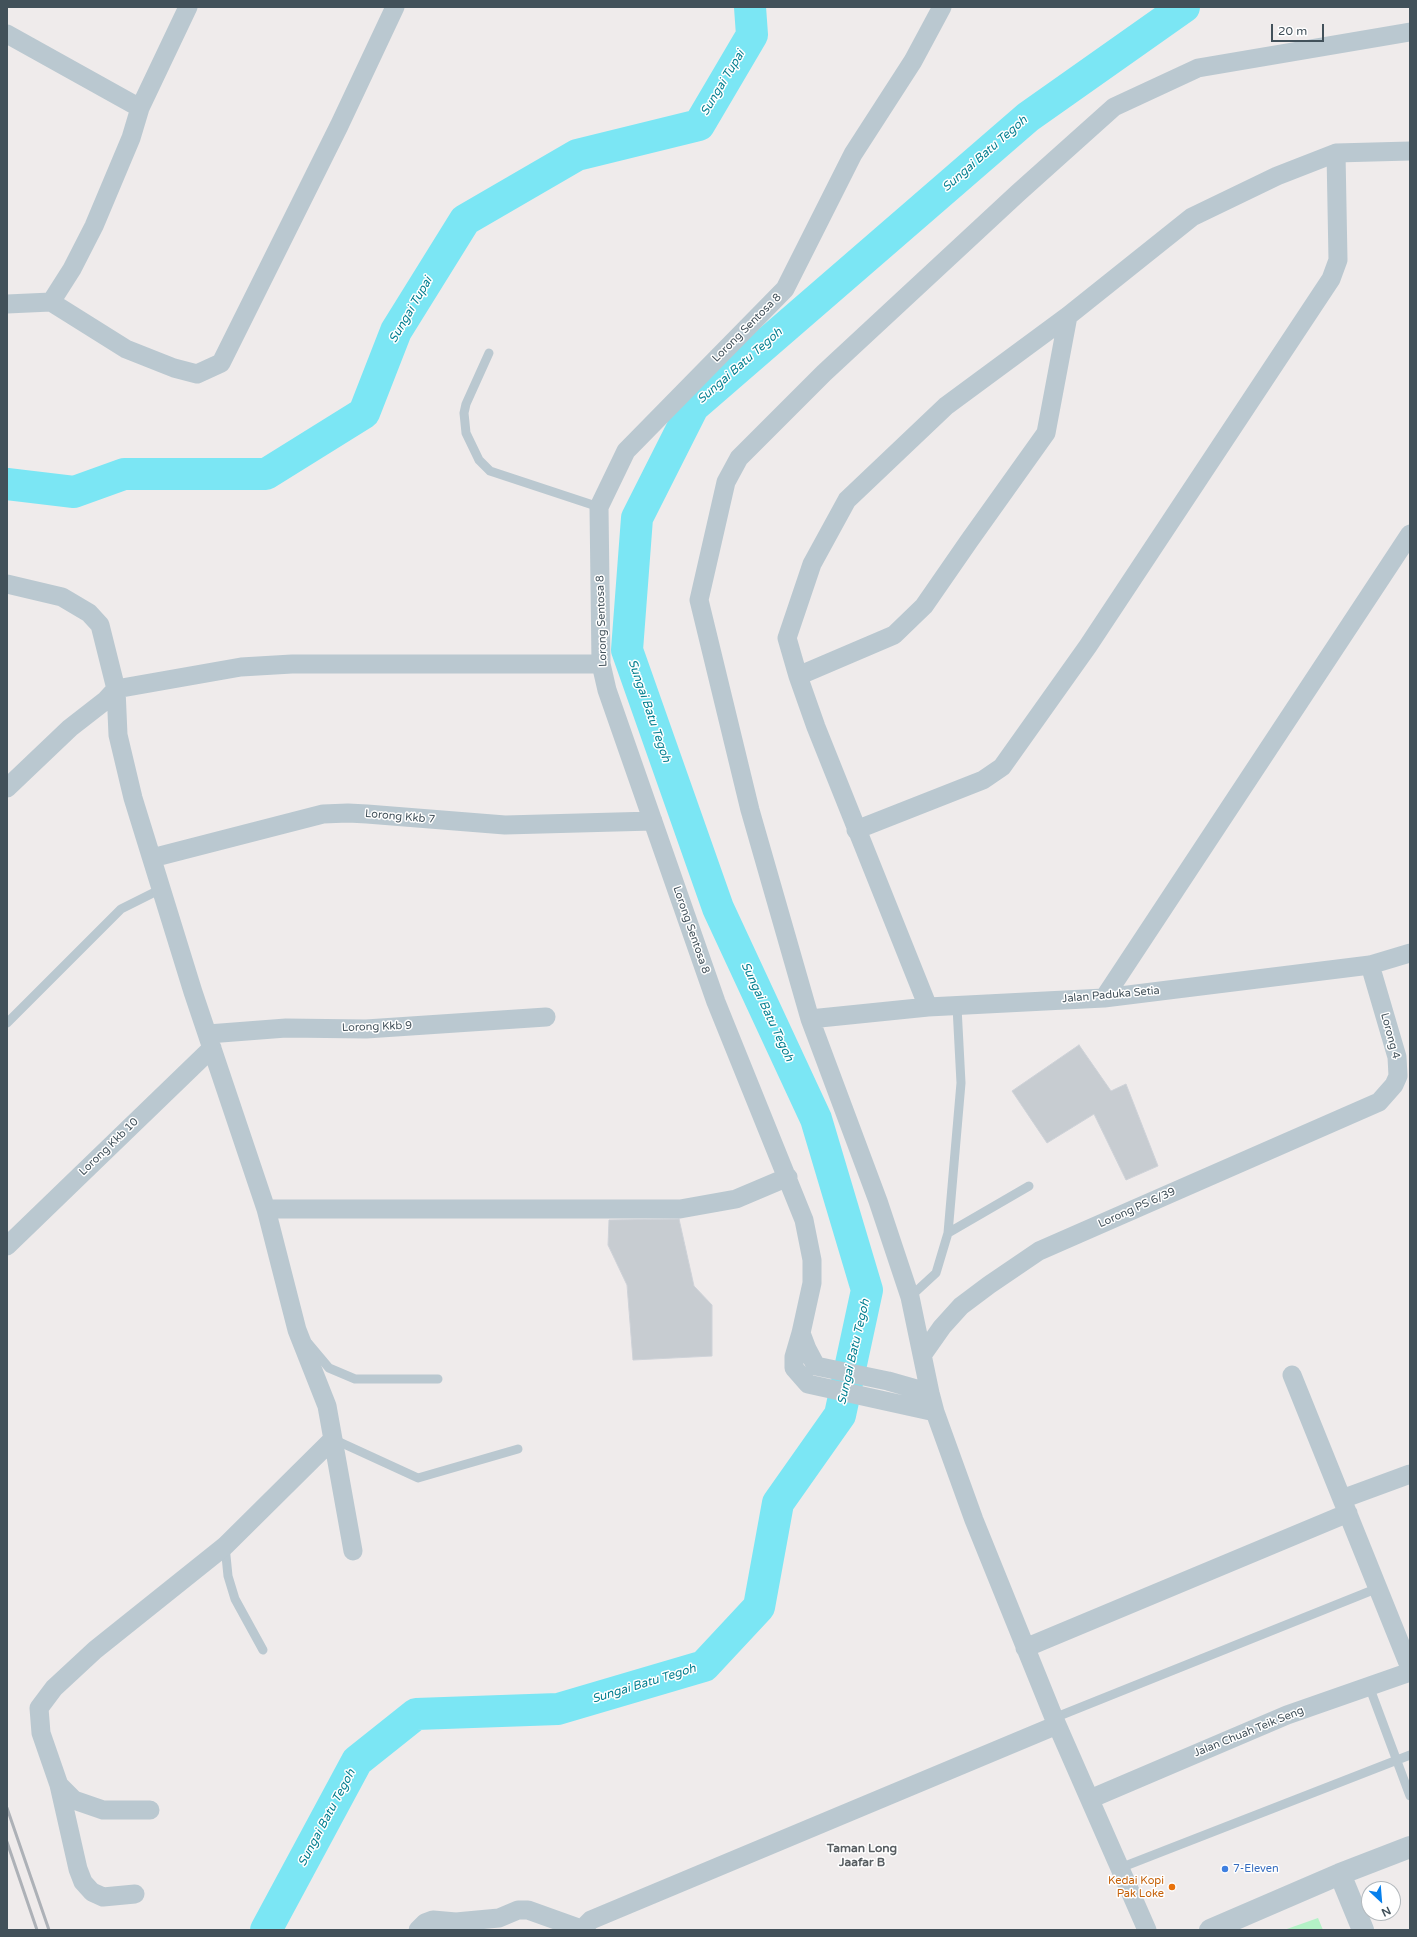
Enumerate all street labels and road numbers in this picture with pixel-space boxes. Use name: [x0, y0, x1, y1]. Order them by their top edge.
street label: Lorong Sentosa 8: [710, 291, 784, 365]
street label: Lorong Sentosa 8: [594, 575, 610, 667]
street label: Lorong Kkb 7: [364, 807, 436, 827]
street label: Lorong Sentosa 8: [670, 884, 712, 976]
street label: Jalan Paduka Setia: [1062, 984, 1160, 1006]
street label: Lorong 4: [1378, 1012, 1402, 1060]
street label: Lorong Kkb 9: [342, 1019, 412, 1035]
street label: Lorong Kkb 10: [77, 1115, 141, 1179]
street label: Lorong PS 6/39: [1096, 1185, 1178, 1231]
street label: Jalan Chuah Teik Seng: [1192, 1704, 1306, 1760]

